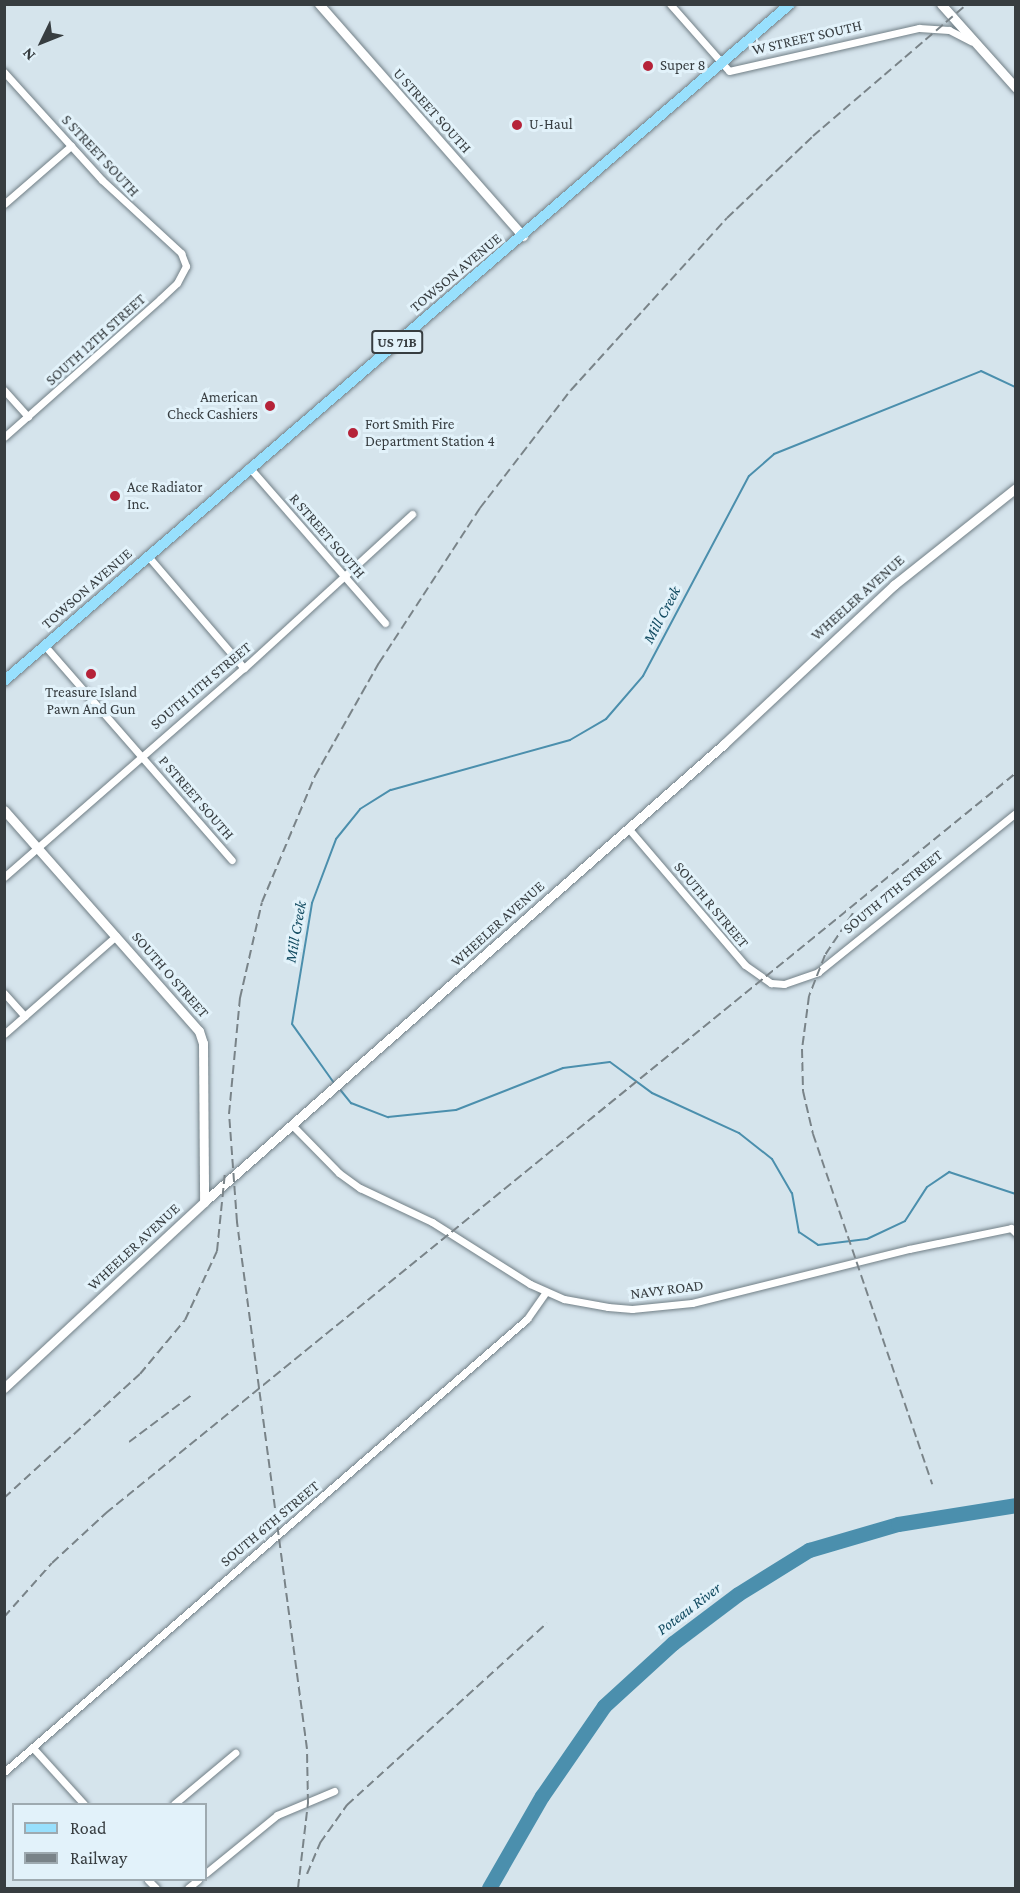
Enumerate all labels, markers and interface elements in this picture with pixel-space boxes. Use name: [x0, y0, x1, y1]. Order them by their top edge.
north arrow: [12, 12, 72, 72]
street label: W STREET SOUTH: [750, 17, 864, 59]
text: N: [19, 45, 38, 64]
place label: Super 8: [660, 57, 706, 75]
marker: Super 8: [641, 59, 655, 73]
street label: U STREET SOUTH: [389, 65, 475, 157]
street label: S STREET SOUTH: [58, 111, 142, 201]
place label: U-Haul: [529, 116, 573, 134]
marker: U-Haul: [510, 118, 524, 132]
street label: TOWSON AVENUE: [407, 229, 505, 317]
street label: SOUTH 12TH STREET: [42, 290, 150, 390]
road number: US 71B: [370, 331, 424, 353]
place label: American Check Cashiers: [167, 388, 258, 423]
marker: American Check Cashiers: [263, 399, 277, 413]
place label: Fort Smith Fire Department Station 4: [365, 415, 495, 450]
marker: Fort Smith Fire Department Station 4: [346, 426, 360, 440]
place label: Ace Radiator Inc.: [127, 478, 203, 513]
marker: Ace Radiator Inc.: [108, 489, 122, 503]
street label: R STREET SOUTH: [285, 490, 369, 582]
street label: TOWSON AVENUE: [38, 545, 136, 633]
street label: WHEELER AVENUE: [808, 551, 908, 645]
water label: Mill Creek: [639, 583, 685, 647]
street label: SOUTH 11TH STREET: [147, 639, 255, 733]
marker: Treasure Island Pawn And Gun: [84, 667, 98, 681]
place label: Treasure Island Pawn And Gun: [45, 683, 137, 718]
street label: P STREET SOUTH: [155, 752, 237, 844]
street label: SOUTH 7TH STREET: [839, 846, 947, 938]
street label: SOUTH R STREET: [670, 858, 752, 952]
street label: WHEELER AVENUE: [448, 877, 548, 971]
water label: Mill Creek: [281, 900, 311, 964]
street label: SOUTH O STREET: [128, 928, 212, 1022]
street label: WHEELER AVENUE: [84, 1200, 184, 1294]
street label: NAVY ROAD: [629, 1277, 705, 1303]
street label: SOUTH 6TH STREET: [217, 1477, 323, 1571]
water label: Poteau River: [653, 1579, 725, 1639]
legend: [12, 1803, 207, 1881]
text: Road: [70, 1818, 107, 1838]
text: Railway: [70, 1848, 127, 1868]

